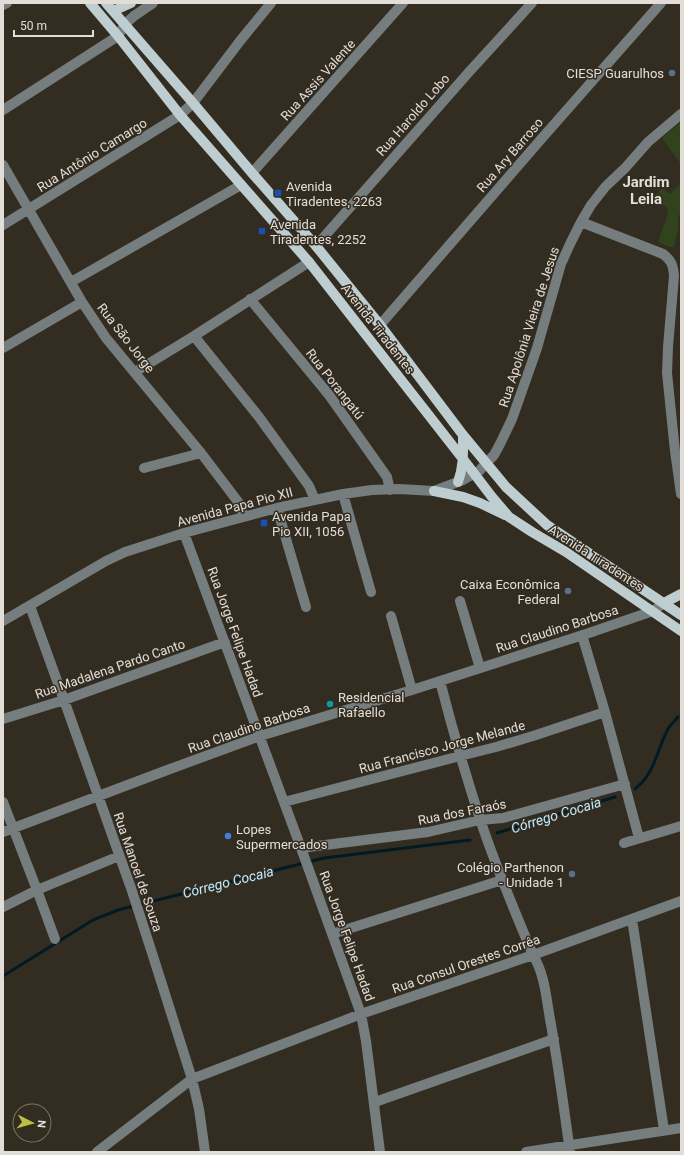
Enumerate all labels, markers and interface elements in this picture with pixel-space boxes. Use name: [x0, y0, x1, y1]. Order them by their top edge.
scale bar: [14, 12, 93, 38]
text: 50 m: [20, 19, 47, 33]
street label: Rua Assis Valente: [278, 36, 358, 124]
place label: CIESP Guarulhos: [566, 66, 664, 81]
marker: CIESP Guarulhos: [667, 68, 677, 78]
street label: Rua Haroldo Lobo: [373, 71, 453, 159]
street label: Rua Antônio Camargo: [34, 115, 150, 195]
street label: Rua Ary Barroso: [474, 115, 546, 195]
district label: Jardim Leila: [622, 173, 670, 208]
place label: Avenida Tiradentes, 2263: [286, 179, 382, 209]
marker: Avenida Tiradentes, 2263: [273, 188, 283, 198]
place label: Avenida Tiradentes, 2252: [270, 217, 366, 247]
marker: Avenida Tiradentes, 2252: [257, 226, 267, 236]
street label: Rua Apolônia Vieira de Jesus: [496, 245, 562, 409]
street label: Avenida Tiradentes: [338, 281, 418, 377]
street label: Rua São Jorge: [94, 300, 158, 376]
street label: Rua Porangatú: [303, 346, 367, 422]
street label: Avenida Papa Pio XII: [175, 484, 295, 530]
place label: Avenida Papa Pio XII, 1056: [272, 509, 351, 539]
marker: Avenida Papa Pio XII, 1056: [259, 518, 269, 528]
street label: Avenida Tiradentes: [546, 522, 647, 595]
street label: Rua Jorge Felipe Hadad: [204, 565, 266, 699]
place label: Caixa Econômica Federal: [460, 577, 560, 607]
marker: Caixa Econômica Federal: [563, 586, 573, 596]
street label: Rua Claudino Barbosa: [494, 602, 620, 656]
street label: Rua Madalena Pardo Canto: [33, 636, 187, 702]
place label: Residencial Rafaello: [338, 690, 404, 720]
marker: Residencial Rafaello: [325, 699, 335, 709]
street label: Rua Claudino Barbosa: [186, 700, 312, 756]
street label: Rua Francisco Jorge Melande: [357, 718, 527, 776]
water label: Córrego Cocaia: [509, 794, 603, 836]
street label: Rua dos Faraós: [417, 796, 508, 828]
street label: Rua Manoel de Souza: [111, 810, 165, 934]
place label: Lopes Supermercados: [236, 822, 328, 852]
marker: Lopes Supermercados: [223, 831, 233, 841]
place label: Colégio Parthenon - Unidade 1: [457, 860, 564, 890]
water label: Córrego Cocaia: [181, 863, 275, 901]
street label: Rua Jorge Felipe Hadad: [316, 869, 378, 1003]
marker: Colégio Parthenon - Unidade 1: [567, 869, 577, 879]
street label: Rua Consul Orestes Corrêa: [390, 932, 542, 996]
north arrow: [12, 1103, 52, 1143]
text: N: [35, 1119, 48, 1129]

